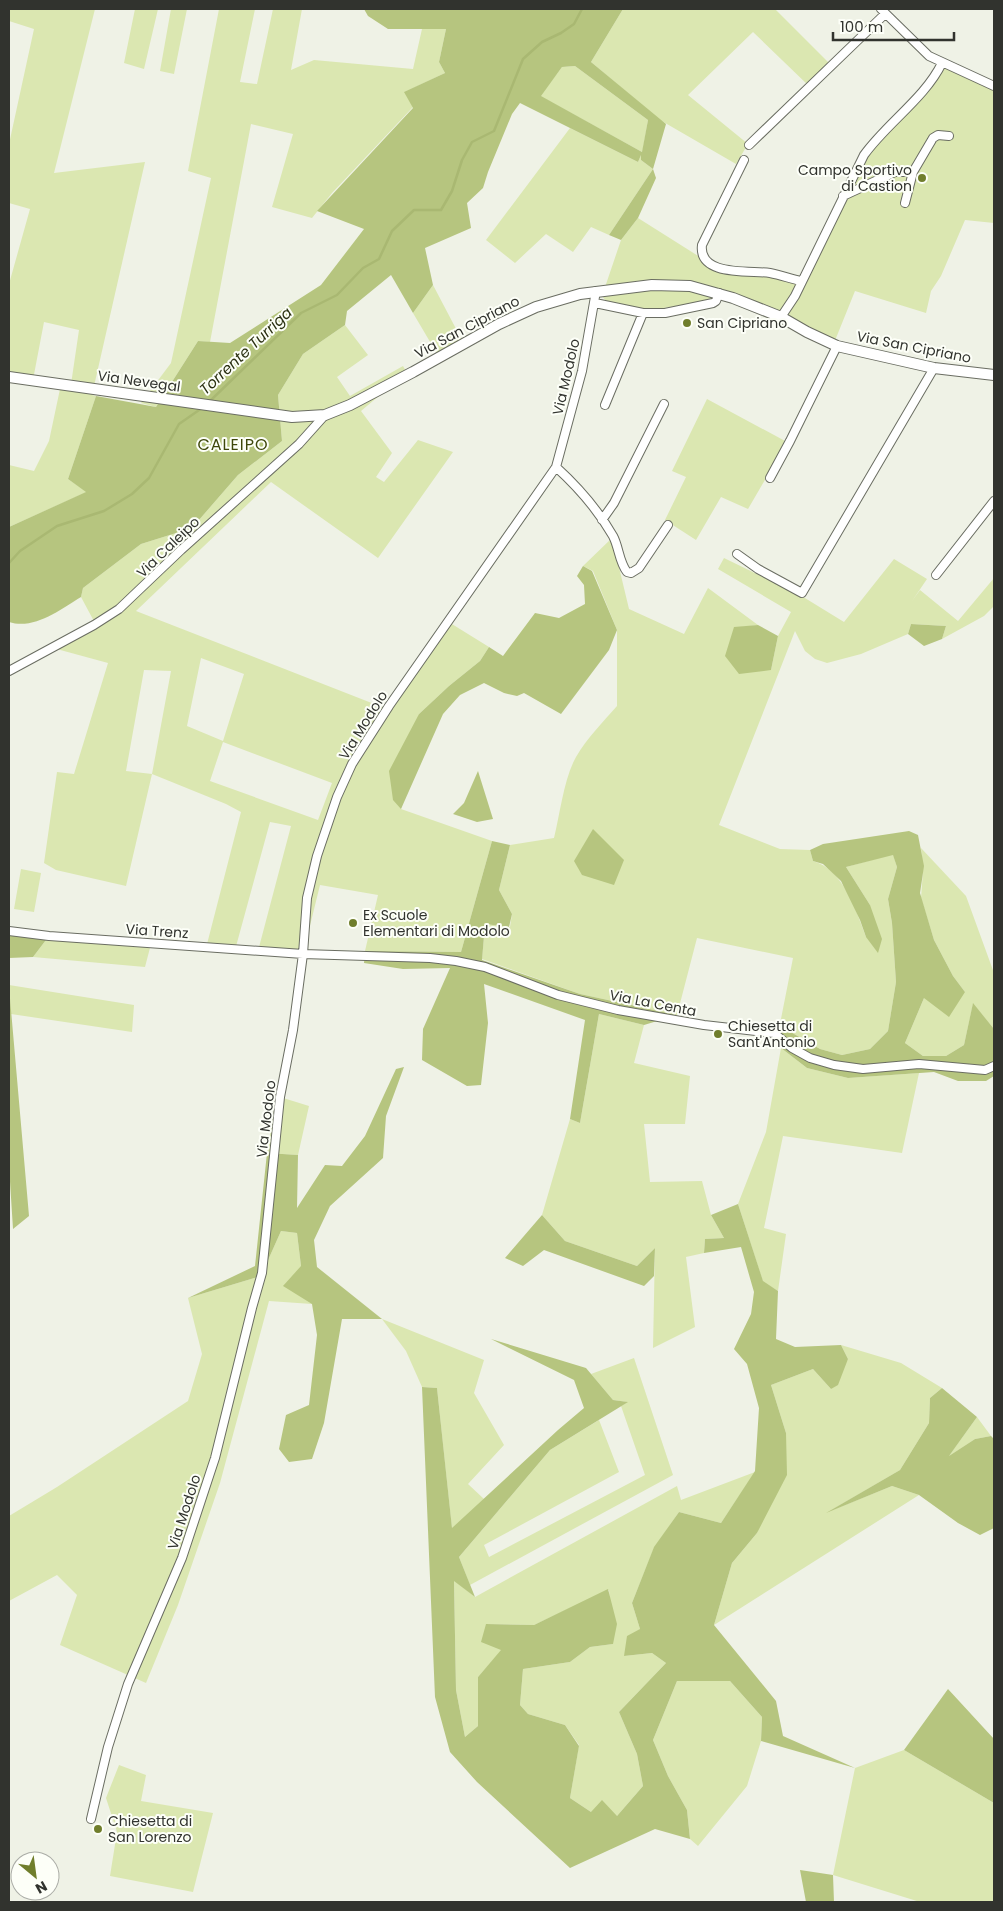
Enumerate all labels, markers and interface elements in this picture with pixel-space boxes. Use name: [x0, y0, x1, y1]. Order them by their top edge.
scale bar: [833, 10, 954, 42]
text: 100 m: [840, 16, 883, 37]
place label: Campo Sportivo di Castion: [798, 160, 912, 196]
marker: Campo Sportivo di Castion: [916, 172, 928, 184]
street label: Via San Cipriano: [411, 291, 523, 363]
water label: Torrente Turriga: [195, 302, 297, 399]
place label: San Cipriano: [697, 313, 787, 333]
marker: San Cipriano: [681, 317, 693, 329]
street label: Via San Cipriano: [855, 326, 973, 368]
street label: Via Modolo: [547, 337, 585, 417]
street label: Via Nevegal: [96, 365, 182, 397]
district label: CALEIPO: [197, 433, 269, 456]
street label: Via Caleipo: [132, 512, 204, 582]
street label: Via Modolo: [334, 687, 392, 763]
place label: Ex Scuole Elementari di Modolo: [363, 905, 510, 941]
marker: Ex Scuole Elementari di Modolo: [347, 917, 359, 929]
street label: Via Trenz: [125, 919, 189, 943]
street label: Via La Centa: [608, 985, 698, 1021]
place label: Chiesetta di Sant'Antonio: [728, 1016, 816, 1052]
marker: Chiesetta di Sant'Antonio: [712, 1028, 724, 1040]
street label: Via Modolo: [251, 1079, 281, 1159]
street label: Via Modolo: [162, 1472, 206, 1552]
place label: Chiesetta di San Lorenzo: [108, 1811, 192, 1847]
marker: Chiesetta di San Lorenzo: [92, 1823, 104, 1835]
north arrow: [10, 1851, 60, 1901]
text: N: [32, 1876, 51, 1899]

